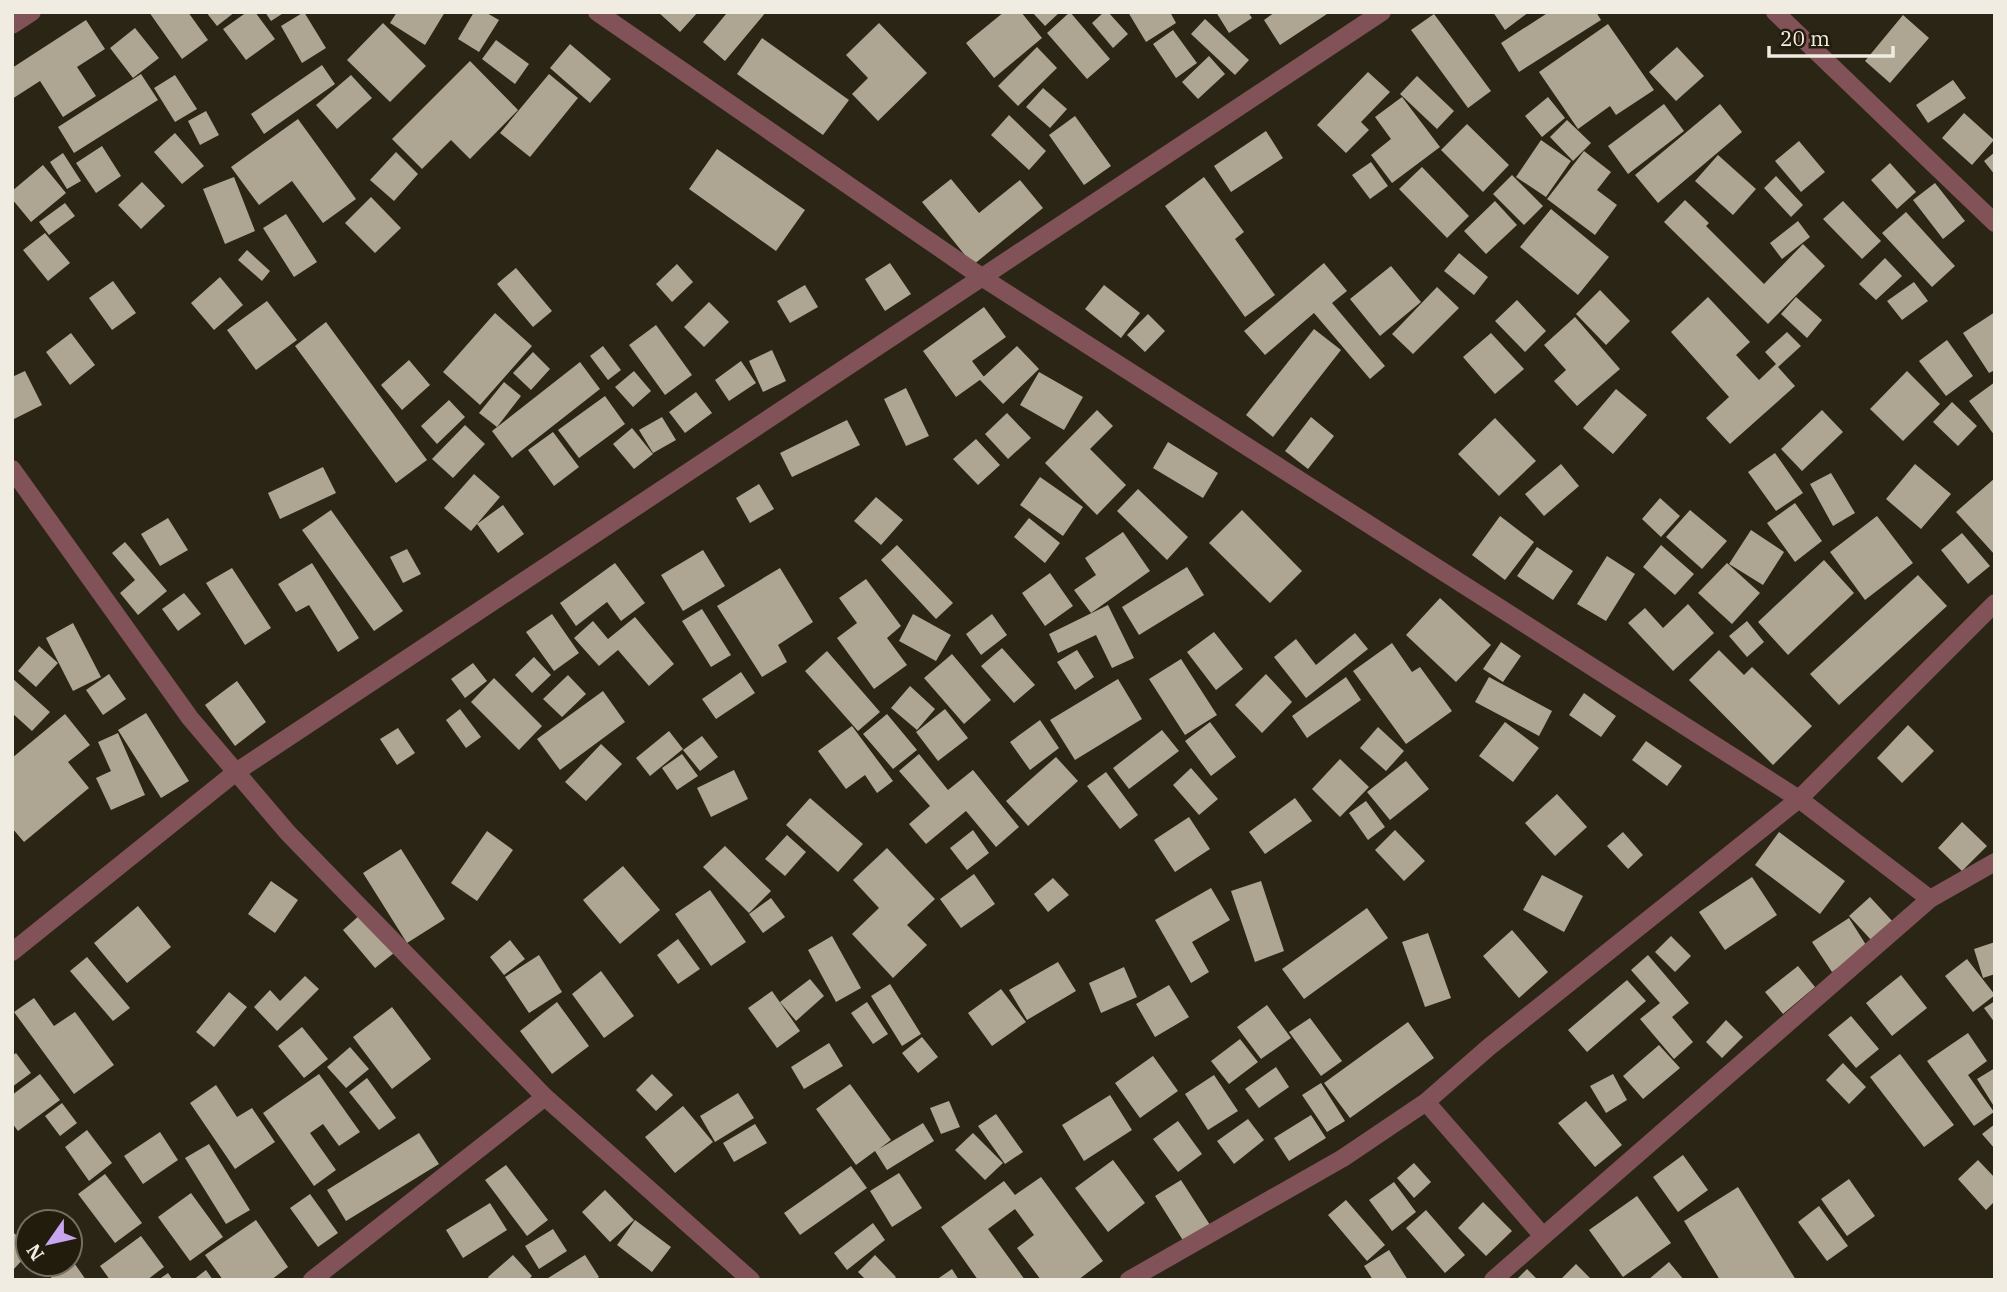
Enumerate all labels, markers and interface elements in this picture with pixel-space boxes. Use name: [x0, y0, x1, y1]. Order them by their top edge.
scale bar: [1769, 14, 1893, 58]
text: 20 m: [1780, 24, 1830, 52]
north arrow: [14, 1208, 84, 1278]
text: N: [21, 1240, 49, 1265]

